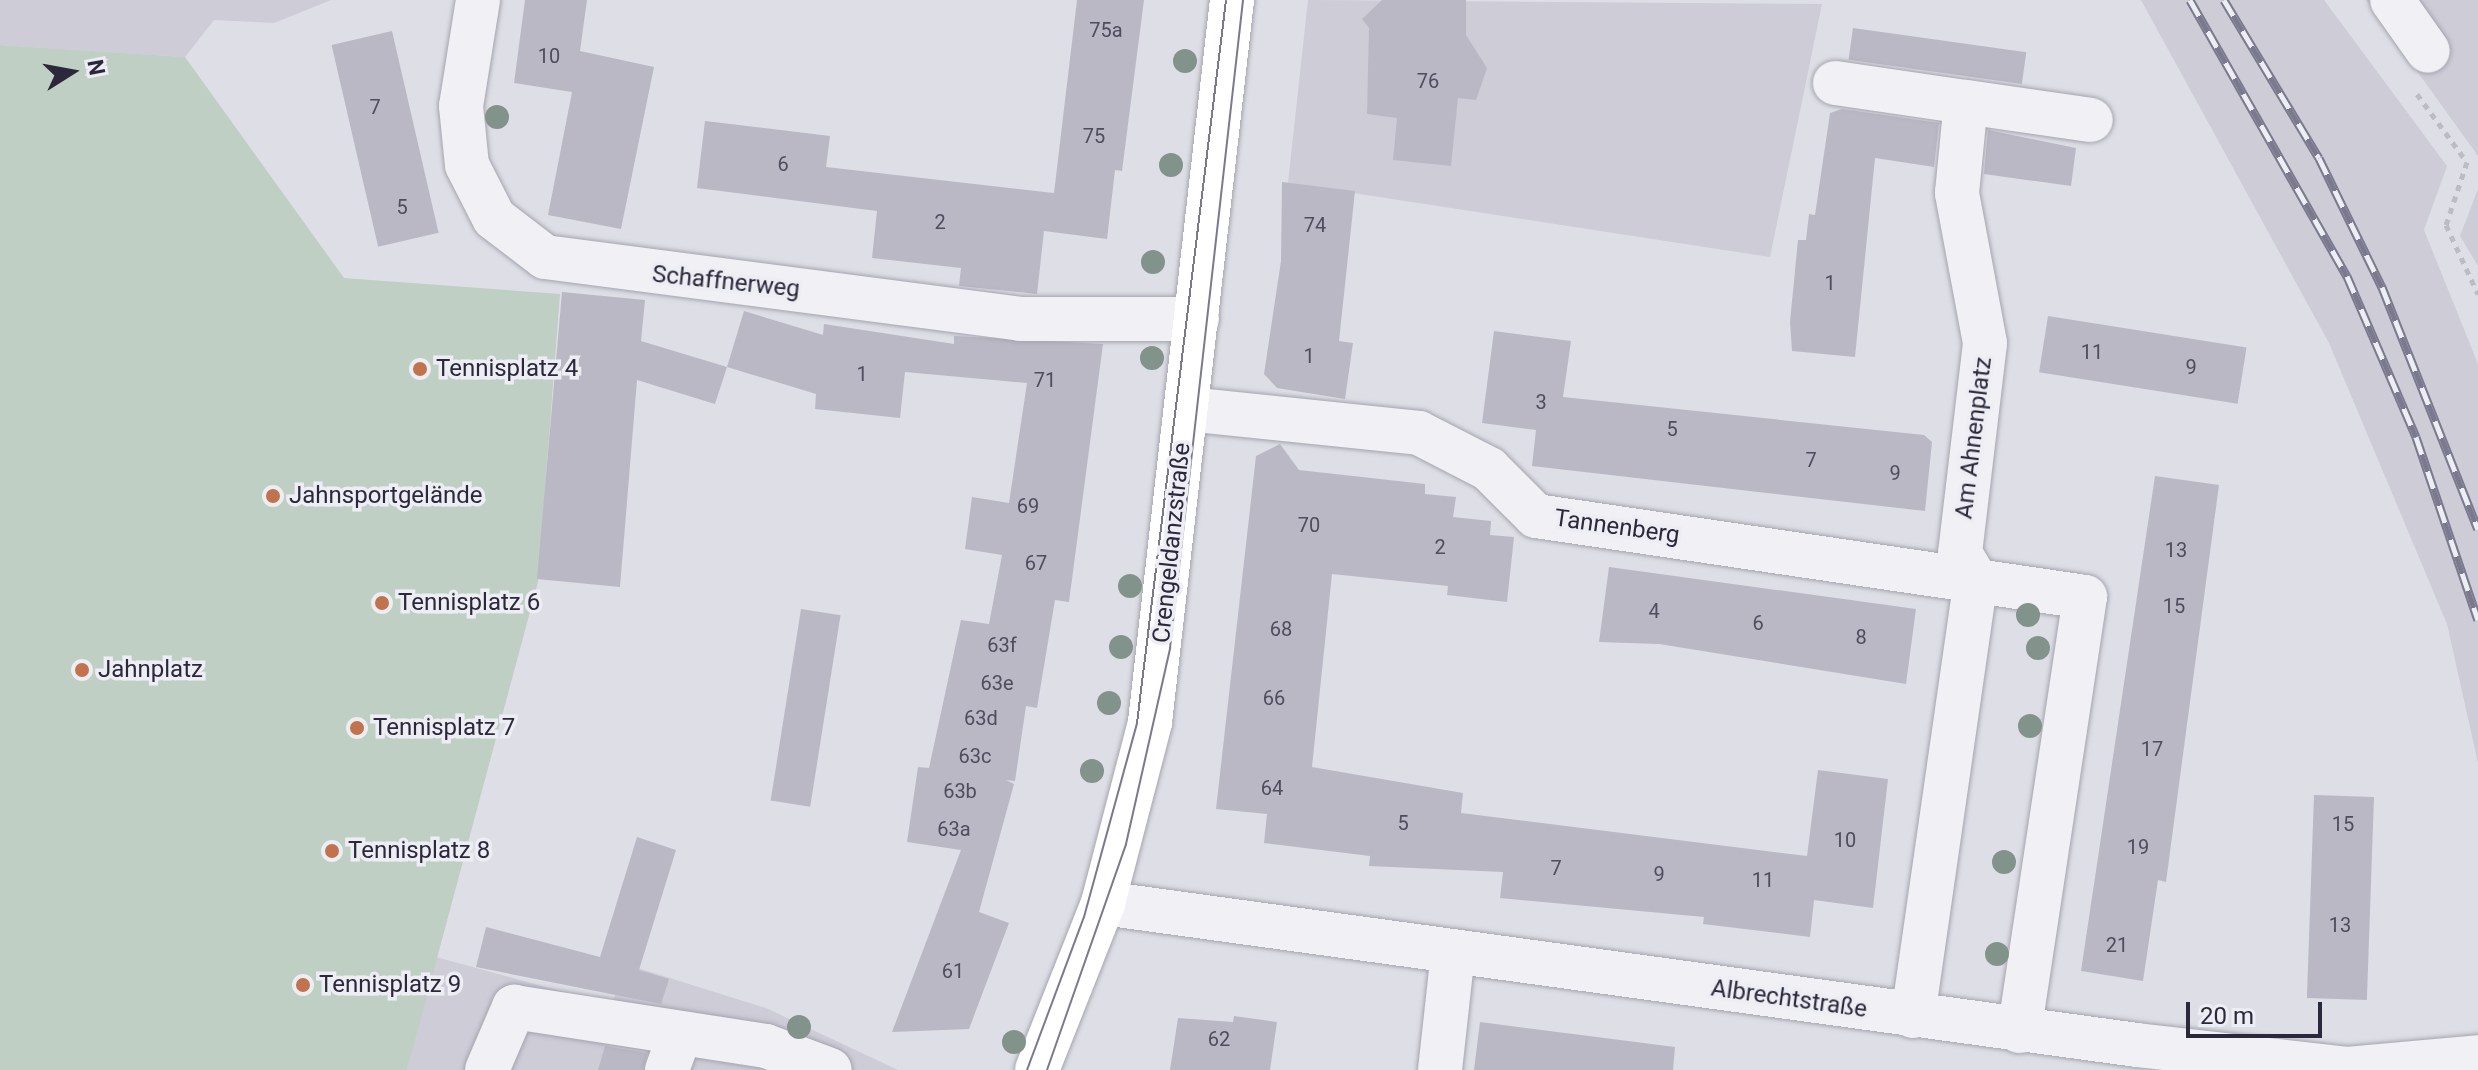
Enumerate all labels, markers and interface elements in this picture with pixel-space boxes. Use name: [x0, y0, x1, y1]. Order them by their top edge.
house number: 75a: [1089, 18, 1123, 42]
north arrow: [32, 32, 112, 112]
house number: 10: [538, 44, 560, 68]
text: N: [82, 57, 110, 77]
house number: 76: [1417, 69, 1439, 93]
house number: 7: [369, 95, 381, 119]
house number: 75: [1083, 124, 1105, 148]
house number: 6: [777, 152, 789, 176]
house number: 5: [396, 195, 408, 219]
house number: 2: [934, 210, 946, 234]
house number: 74: [1304, 213, 1326, 237]
street label: Schaffnerweg: [651, 260, 801, 304]
house number: 1: [1824, 271, 1836, 295]
house number: 11: [2081, 340, 2103, 364]
house number: 1: [1303, 344, 1315, 368]
place label: Tennisplatz 4: [436, 355, 578, 383]
street label: Am Ahnenplatz: [1950, 355, 1998, 521]
house number: 9: [2185, 355, 2197, 379]
marker: Tennisplatz 4: [411, 360, 429, 378]
house number: 1: [856, 362, 868, 386]
house number: 71: [1034, 368, 1056, 392]
house number: 3: [1535, 390, 1547, 414]
house number: 5: [1666, 417, 1678, 441]
street label: Crengeldanzstraße: [1147, 441, 1197, 645]
house number: 7: [1805, 448, 1817, 472]
house number: 9: [1889, 461, 1901, 485]
place label: Jahnsportgelände: [289, 482, 482, 510]
marker: Jahnsportgelände: [264, 487, 282, 505]
house number: 69: [1017, 494, 1039, 518]
street label: Tannenberg: [1553, 504, 1681, 550]
house number: 70: [1298, 513, 1320, 537]
house number: 2: [1434, 535, 1446, 559]
house number: 13: [2165, 538, 2187, 562]
house number: 67: [1025, 551, 1047, 575]
place label: Tennisplatz 6: [398, 589, 540, 617]
marker: Tennisplatz 6: [373, 594, 391, 612]
house number: 15: [2163, 594, 2185, 618]
house number: 4: [1648, 599, 1660, 623]
house number: 6: [1752, 611, 1764, 635]
house number: 68: [1270, 617, 1292, 641]
house number: 8: [1855, 625, 1867, 649]
house number: 63f: [987, 633, 1017, 657]
place label: Jahnplatz: [98, 656, 203, 684]
marker: Jahnplatz: [73, 661, 91, 679]
house number: 63e: [980, 671, 1014, 695]
house number: 66: [1263, 686, 1285, 710]
house number: 63d: [964, 706, 998, 730]
place label: Tennisplatz 7: [373, 714, 515, 742]
marker: Tennisplatz 7: [348, 719, 366, 737]
house number: 17: [2141, 737, 2163, 761]
house number: 63c: [959, 744, 991, 768]
house number: 64: [1261, 776, 1283, 800]
house number: 63b: [943, 779, 977, 803]
house number: 5: [1397, 811, 1409, 835]
house number: 15: [2332, 812, 2354, 836]
house number: 63a: [937, 817, 971, 841]
house number: 10: [1834, 828, 1856, 852]
house number: 19: [2127, 835, 2149, 859]
place label: Tennisplatz 8: [348, 837, 490, 865]
marker: Tennisplatz 8: [323, 842, 341, 860]
house number: 7: [1550, 856, 1562, 880]
house number: 9: [1653, 862, 1665, 886]
house number: 11: [1752, 868, 1774, 892]
house number: 13: [2329, 913, 2351, 937]
house number: 21: [2106, 933, 2128, 957]
house number: 61: [942, 959, 964, 983]
place label: Tennisplatz 9: [319, 971, 461, 999]
street label: Albrechtstraße: [1709, 974, 1869, 1024]
marker: Tennisplatz 9: [294, 976, 312, 994]
scale bar: [2190, 986, 2326, 1036]
text: 20 m: [2200, 1002, 2254, 1030]
house number: 62: [1208, 1027, 1230, 1051]

